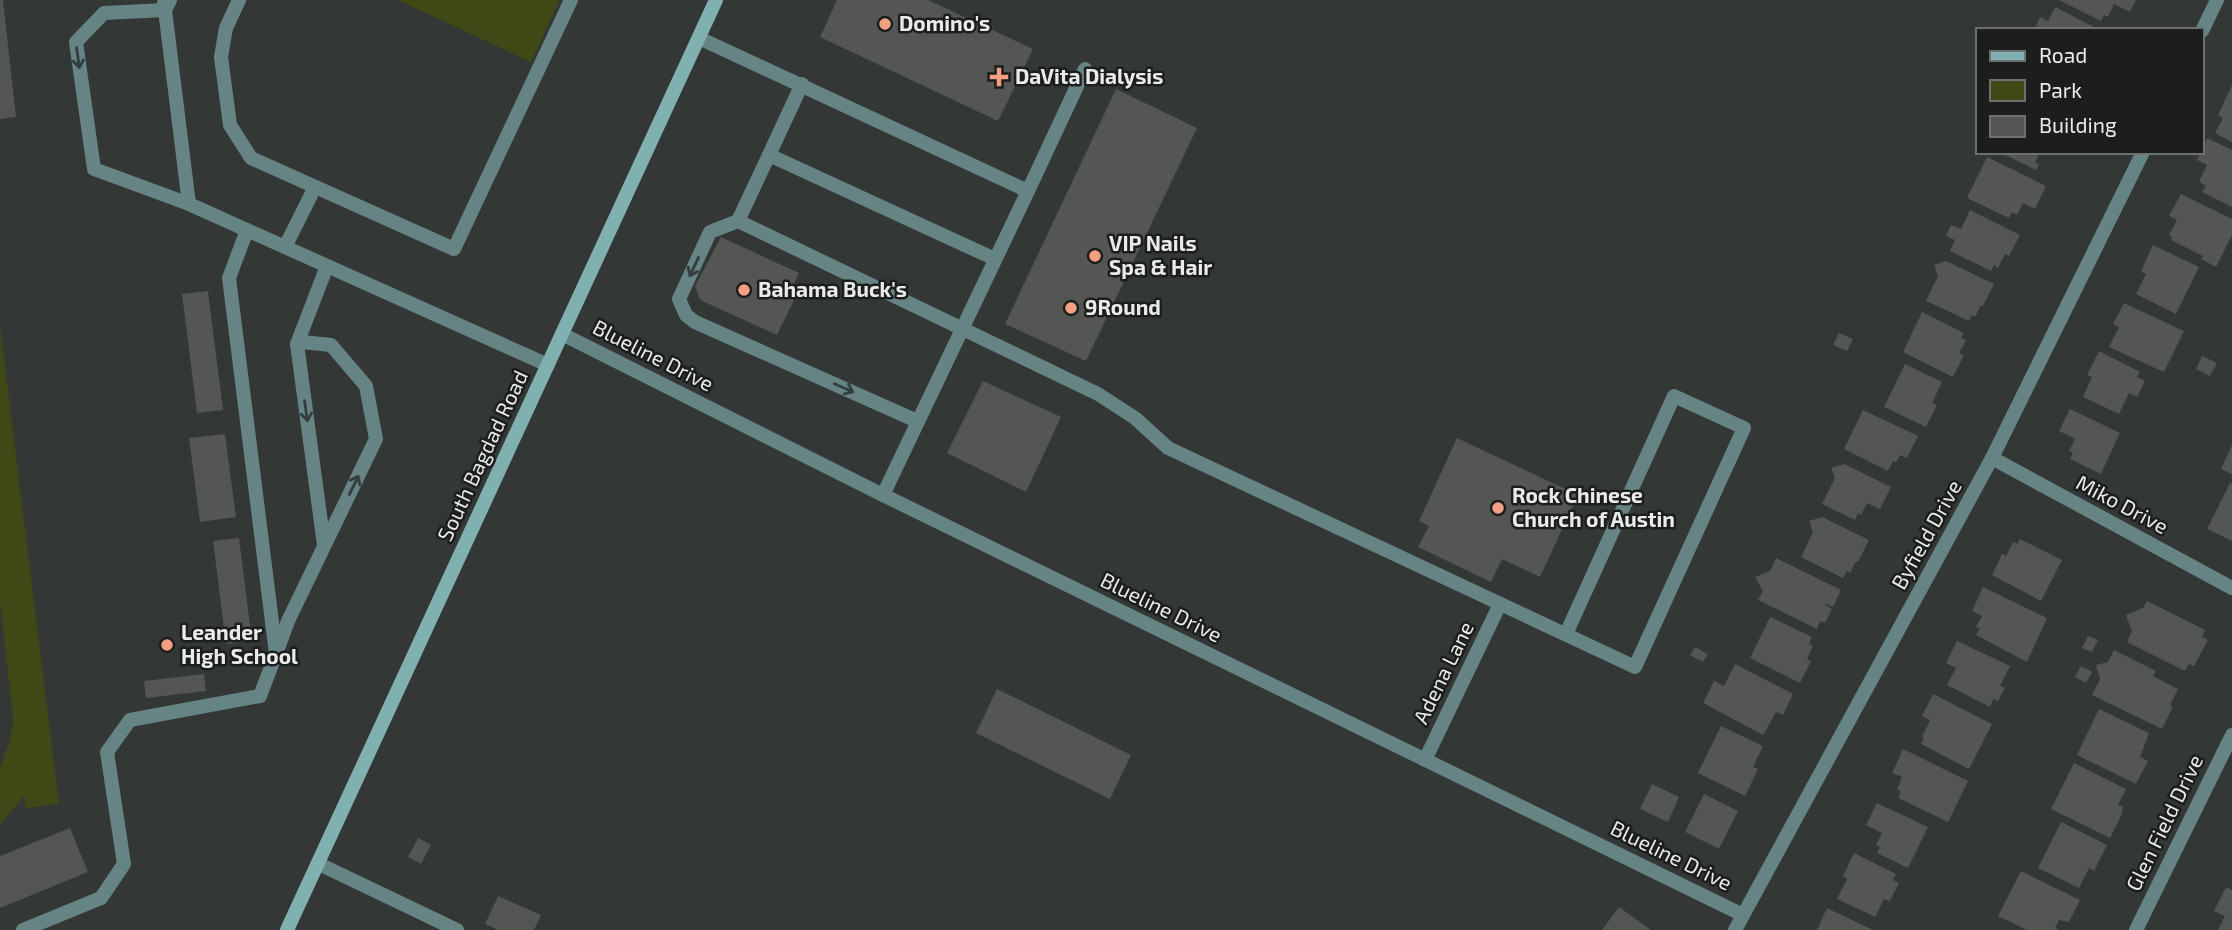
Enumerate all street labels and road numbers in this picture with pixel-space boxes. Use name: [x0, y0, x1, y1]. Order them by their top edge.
street label: Blueline Drive: [589, 314, 718, 396]
street label: South Bagdad Road: [431, 366, 532, 545]
street label: Miko Drive: [2072, 469, 2173, 538]
street label: Byfield Drive: [1885, 475, 1966, 593]
street label: Blueline Drive: [1097, 566, 1226, 647]
street label: Adena Lane: [1407, 617, 1478, 728]
street label: Glen Field Drive: [2120, 750, 2207, 894]
street label: Blueline Drive: [1607, 814, 1736, 895]

